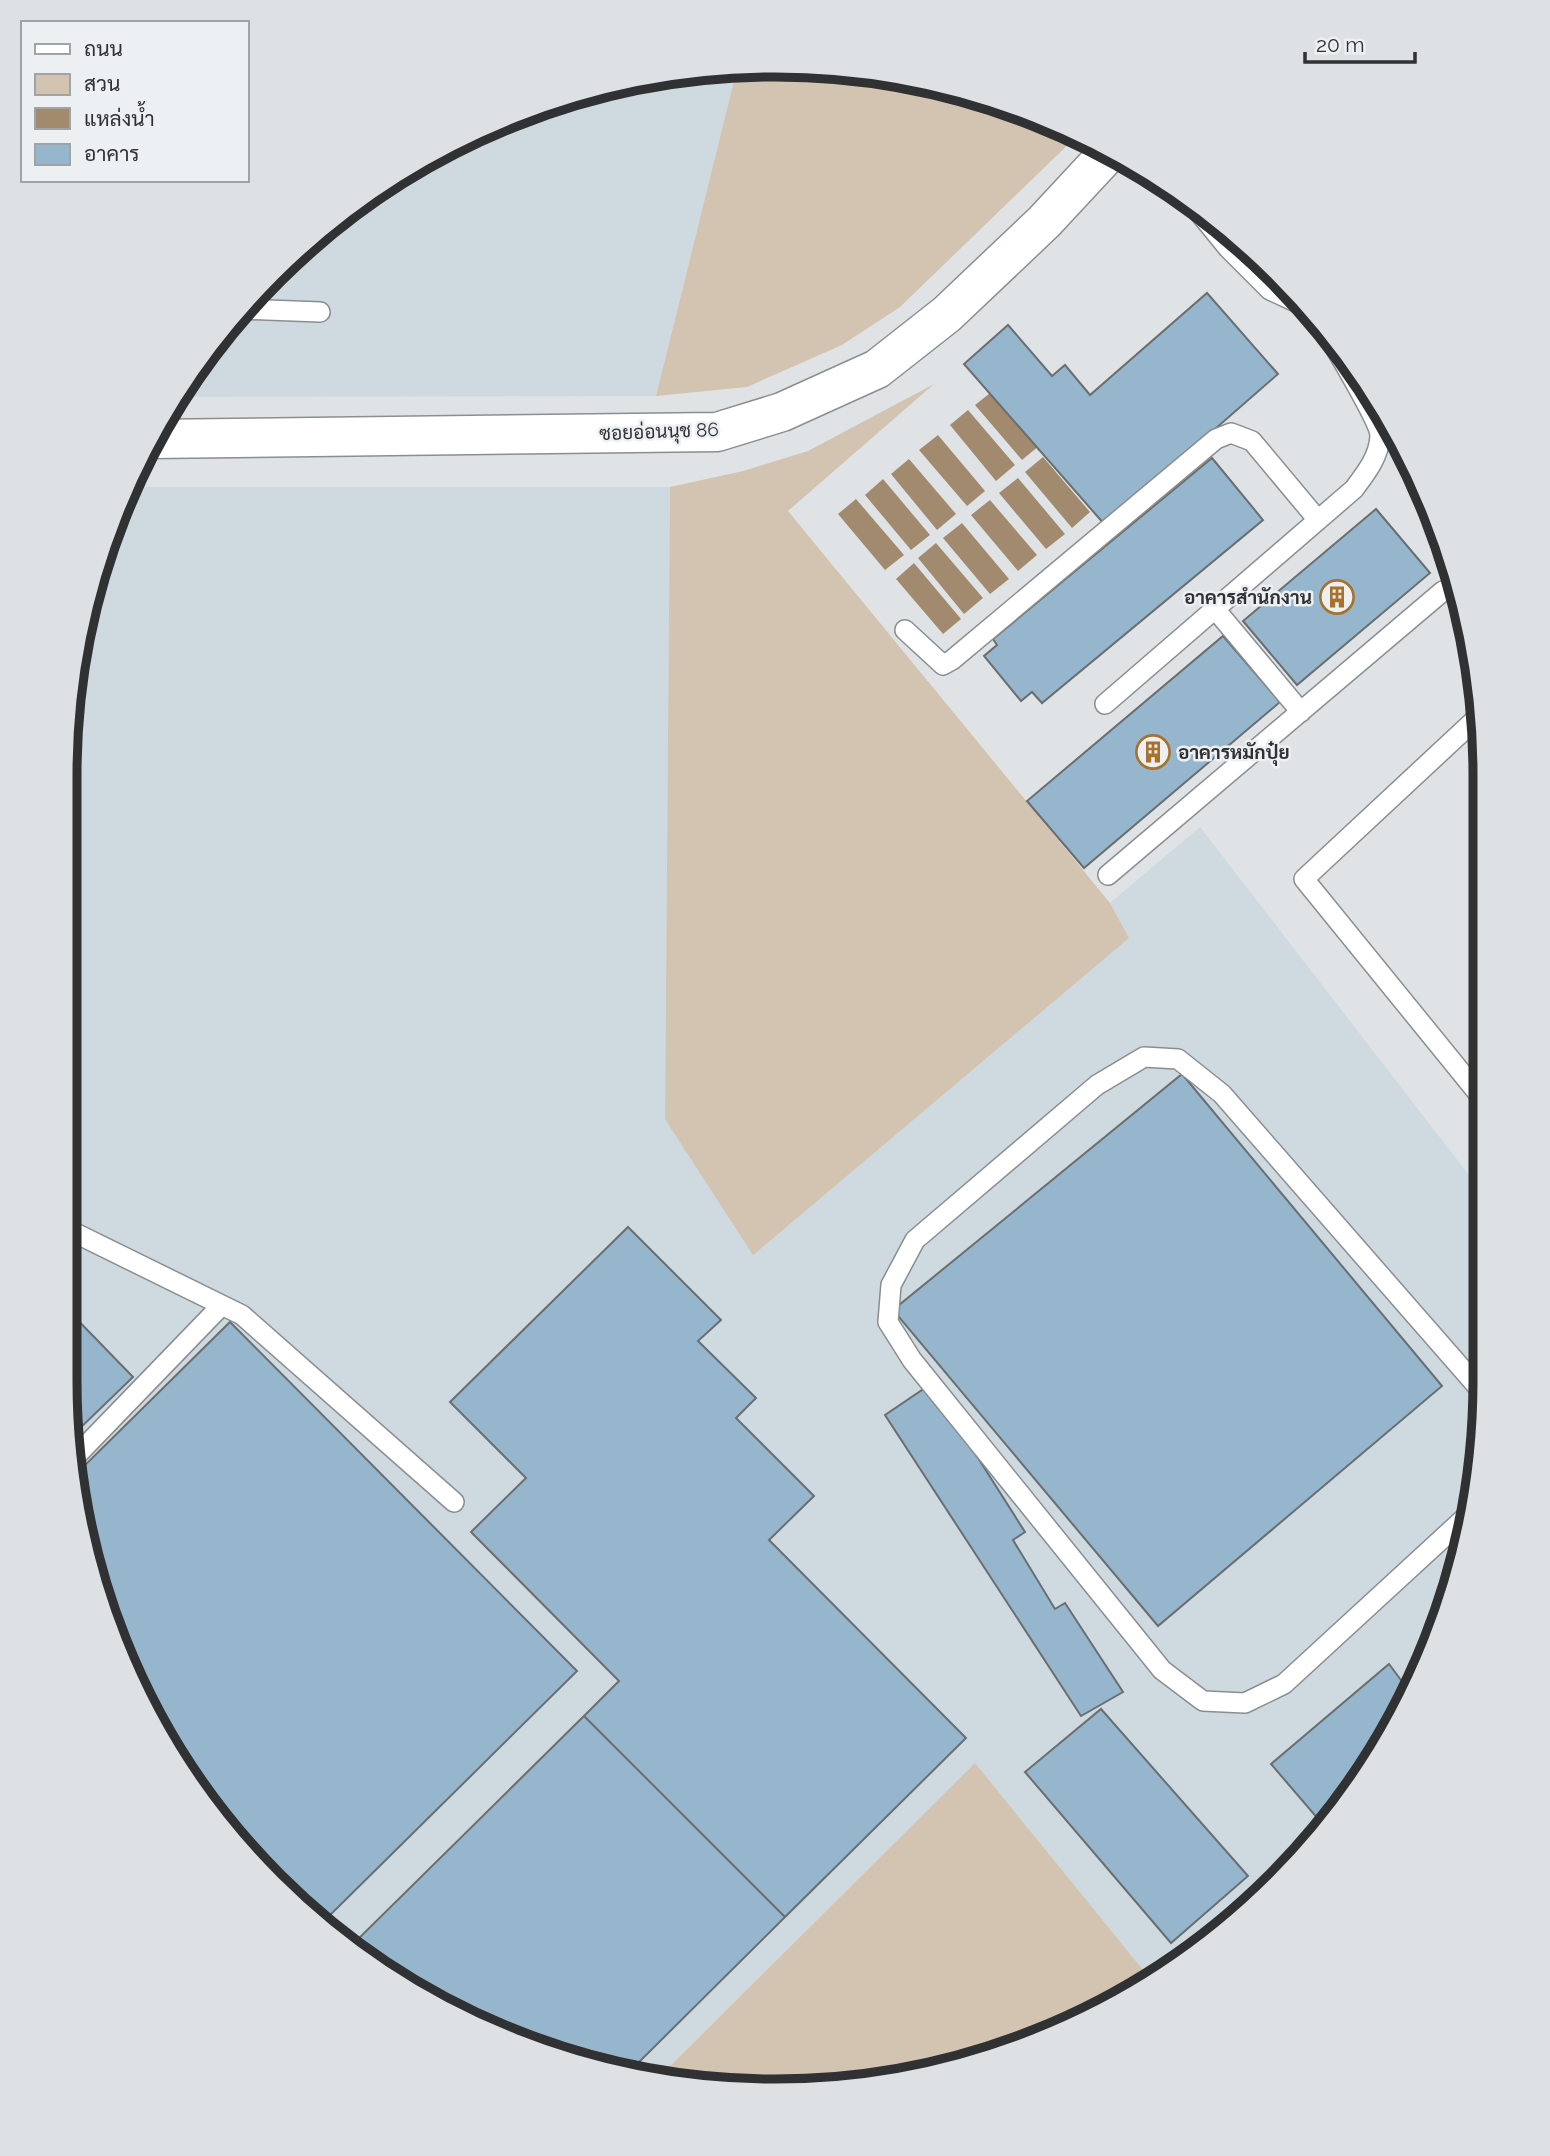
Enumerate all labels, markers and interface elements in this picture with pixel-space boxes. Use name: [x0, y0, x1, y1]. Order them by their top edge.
legend: [21, 21, 248, 182]
scale bar: [1305, 21, 1415, 65]
text: 20 m: [1316, 32, 1364, 57]
text: ถนน: [84, 36, 123, 61]
text: สวน: [84, 71, 120, 96]
text: แหล่งน้ำ: [84, 101, 155, 131]
text: อาคาร: [84, 141, 140, 166]
street label: ซอยอ่อนนุช 86: [599, 418, 719, 446]
building icon: อาคารสำนักงาน: [1318, 578, 1356, 616]
place label: อาคารสำนักงาน: [1184, 586, 1312, 608]
building icon: อาคารหมักปุ๋ย: [1134, 733, 1172, 771]
place label: อาคารหมักปุ๋ย: [1178, 741, 1290, 767]

